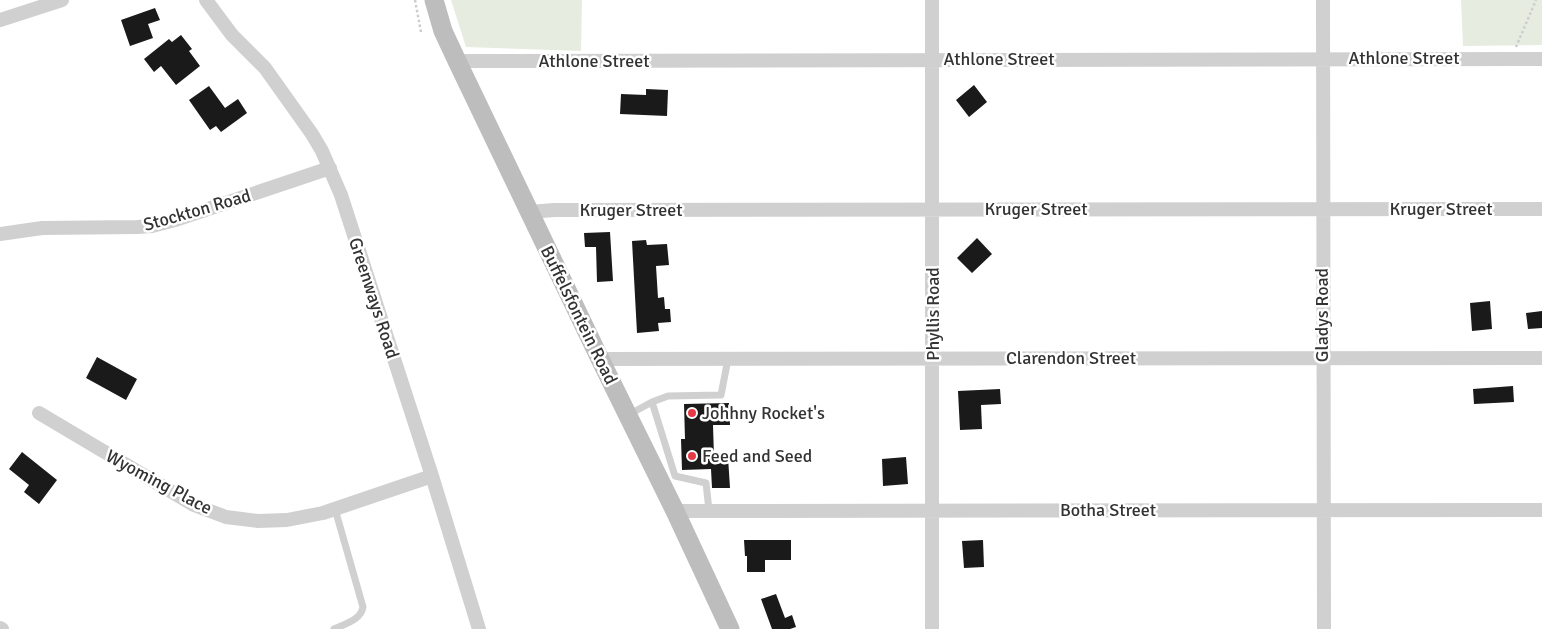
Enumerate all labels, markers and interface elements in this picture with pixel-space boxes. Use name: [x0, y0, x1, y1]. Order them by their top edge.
street label: Athlone Street: [1349, 47, 1459, 69]
street label: Athlone Street: [944, 48, 1054, 70]
street label: Athlone Street: [539, 50, 649, 72]
street label: Stockton Road: [141, 184, 253, 236]
street label: Kruger Street: [984, 198, 1088, 220]
street label: Kruger Street: [1389, 198, 1493, 220]
street label: Kruger Street: [579, 199, 683, 221]
street label: Greenways Road: [344, 235, 404, 361]
street label: Buffelsfontein Road: [536, 242, 622, 388]
street label: Phyllis Road: [922, 267, 944, 361]
street label: Gladys Road: [1311, 268, 1333, 362]
street label: Clarendon Street: [1006, 347, 1136, 369]
place label: Johhny Rocket's: [702, 402, 825, 424]
marker: Johhny Rocket's: [686, 407, 698, 419]
street label: Wyoming Place: [102, 445, 216, 519]
place label: Feed and Seed: [702, 445, 812, 467]
marker: Feed and Seed: [686, 450, 698, 462]
street label: Botha Street: [1060, 499, 1156, 521]

